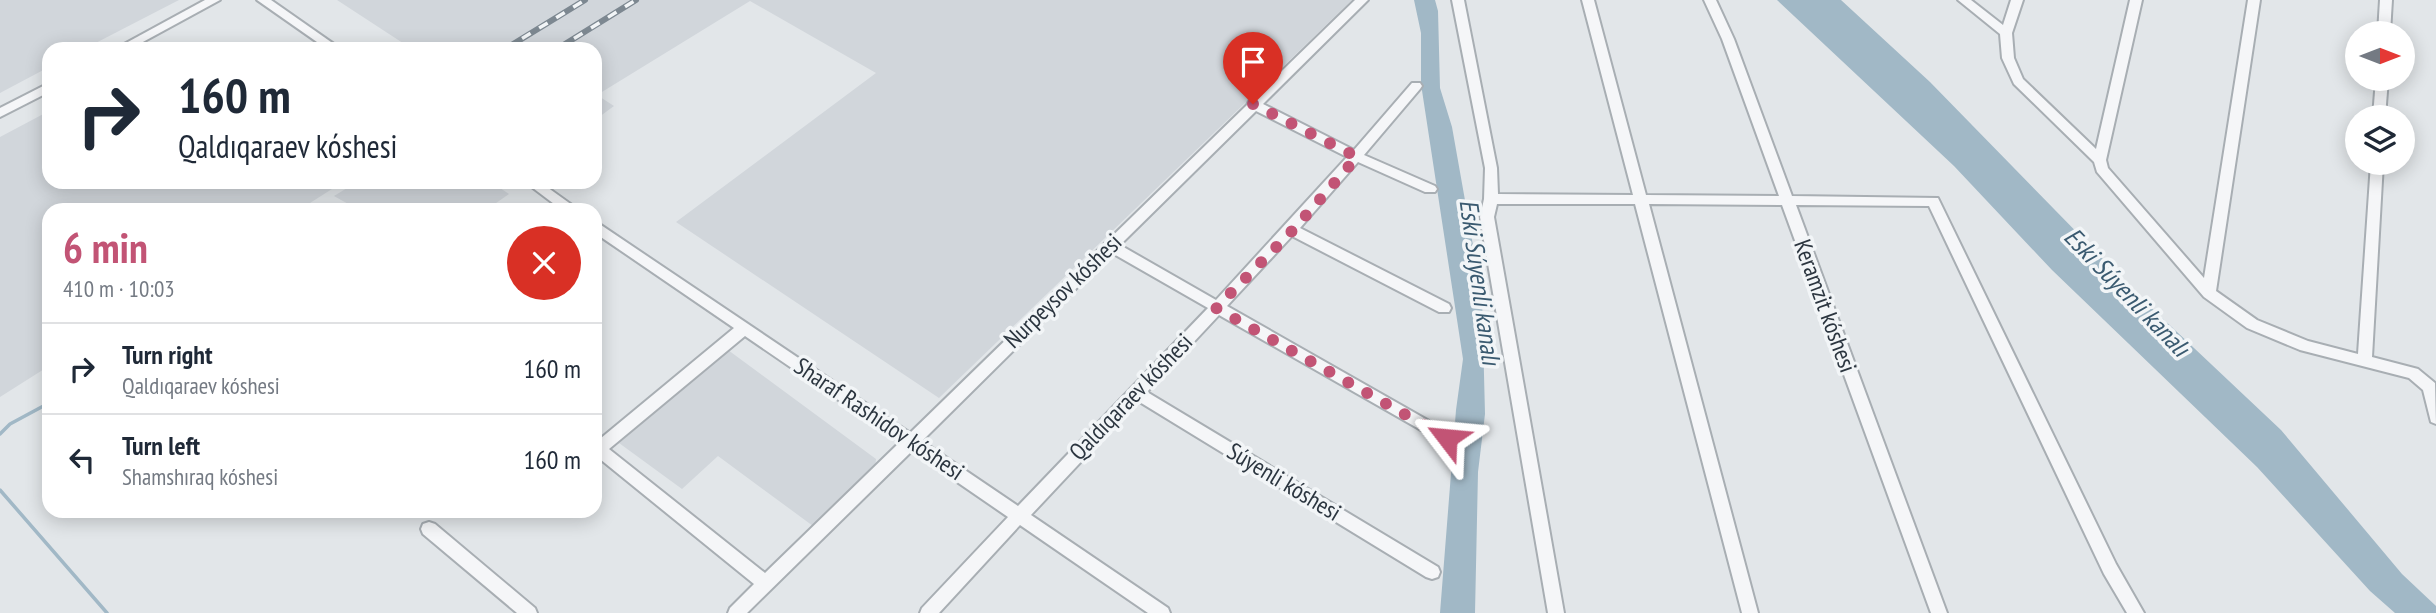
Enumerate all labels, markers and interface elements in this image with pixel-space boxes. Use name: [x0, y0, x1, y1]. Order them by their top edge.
north arrow: [2345, 21, 2415, 91]
map controls: [2345, 21, 2415, 175]
pin: [1223, 32, 1283, 104]
icon: arrive: [1234, 43, 1272, 81]
text: 160 m: [178, 63, 291, 127]
icon: right: [63, 70, 154, 161]
button: layers: [2345, 105, 2415, 175]
text: Qaldıqaraev kóshesi: [178, 125, 398, 167]
water label: Eski Súyenli kanalı: [1453, 197, 1509, 368]
text: 6 min: [63, 220, 148, 275]
water label: Eski Súyenli kanalı: [2058, 220, 2198, 364]
button: close: [507, 226, 581, 300]
street label: Nurpeysov kóshesi: [997, 227, 1128, 355]
street label: Keramzit kóshesi: [1787, 235, 1864, 377]
text: 410 m · 10:03: [63, 274, 175, 303]
street label: Qaldıqaraev kóshesi: [1062, 327, 1199, 467]
text: Turn right: [122, 338, 213, 371]
icon: right: [63, 350, 101, 388]
street label: Sharaf Rashidov kóshesi: [788, 350, 970, 487]
text: 160 m: [523, 352, 581, 385]
text: Qaldıqaraev kóshesi: [122, 371, 280, 400]
position arrow: [1410, 401, 1484, 475]
text: Turn left: [122, 429, 200, 462]
street label: Súyenli kóshesi: [1222, 435, 1347, 528]
icon: left: [63, 441, 101, 479]
text: 160 m: [523, 443, 581, 476]
text: Shamshıraq kóshesi: [122, 462, 278, 491]

